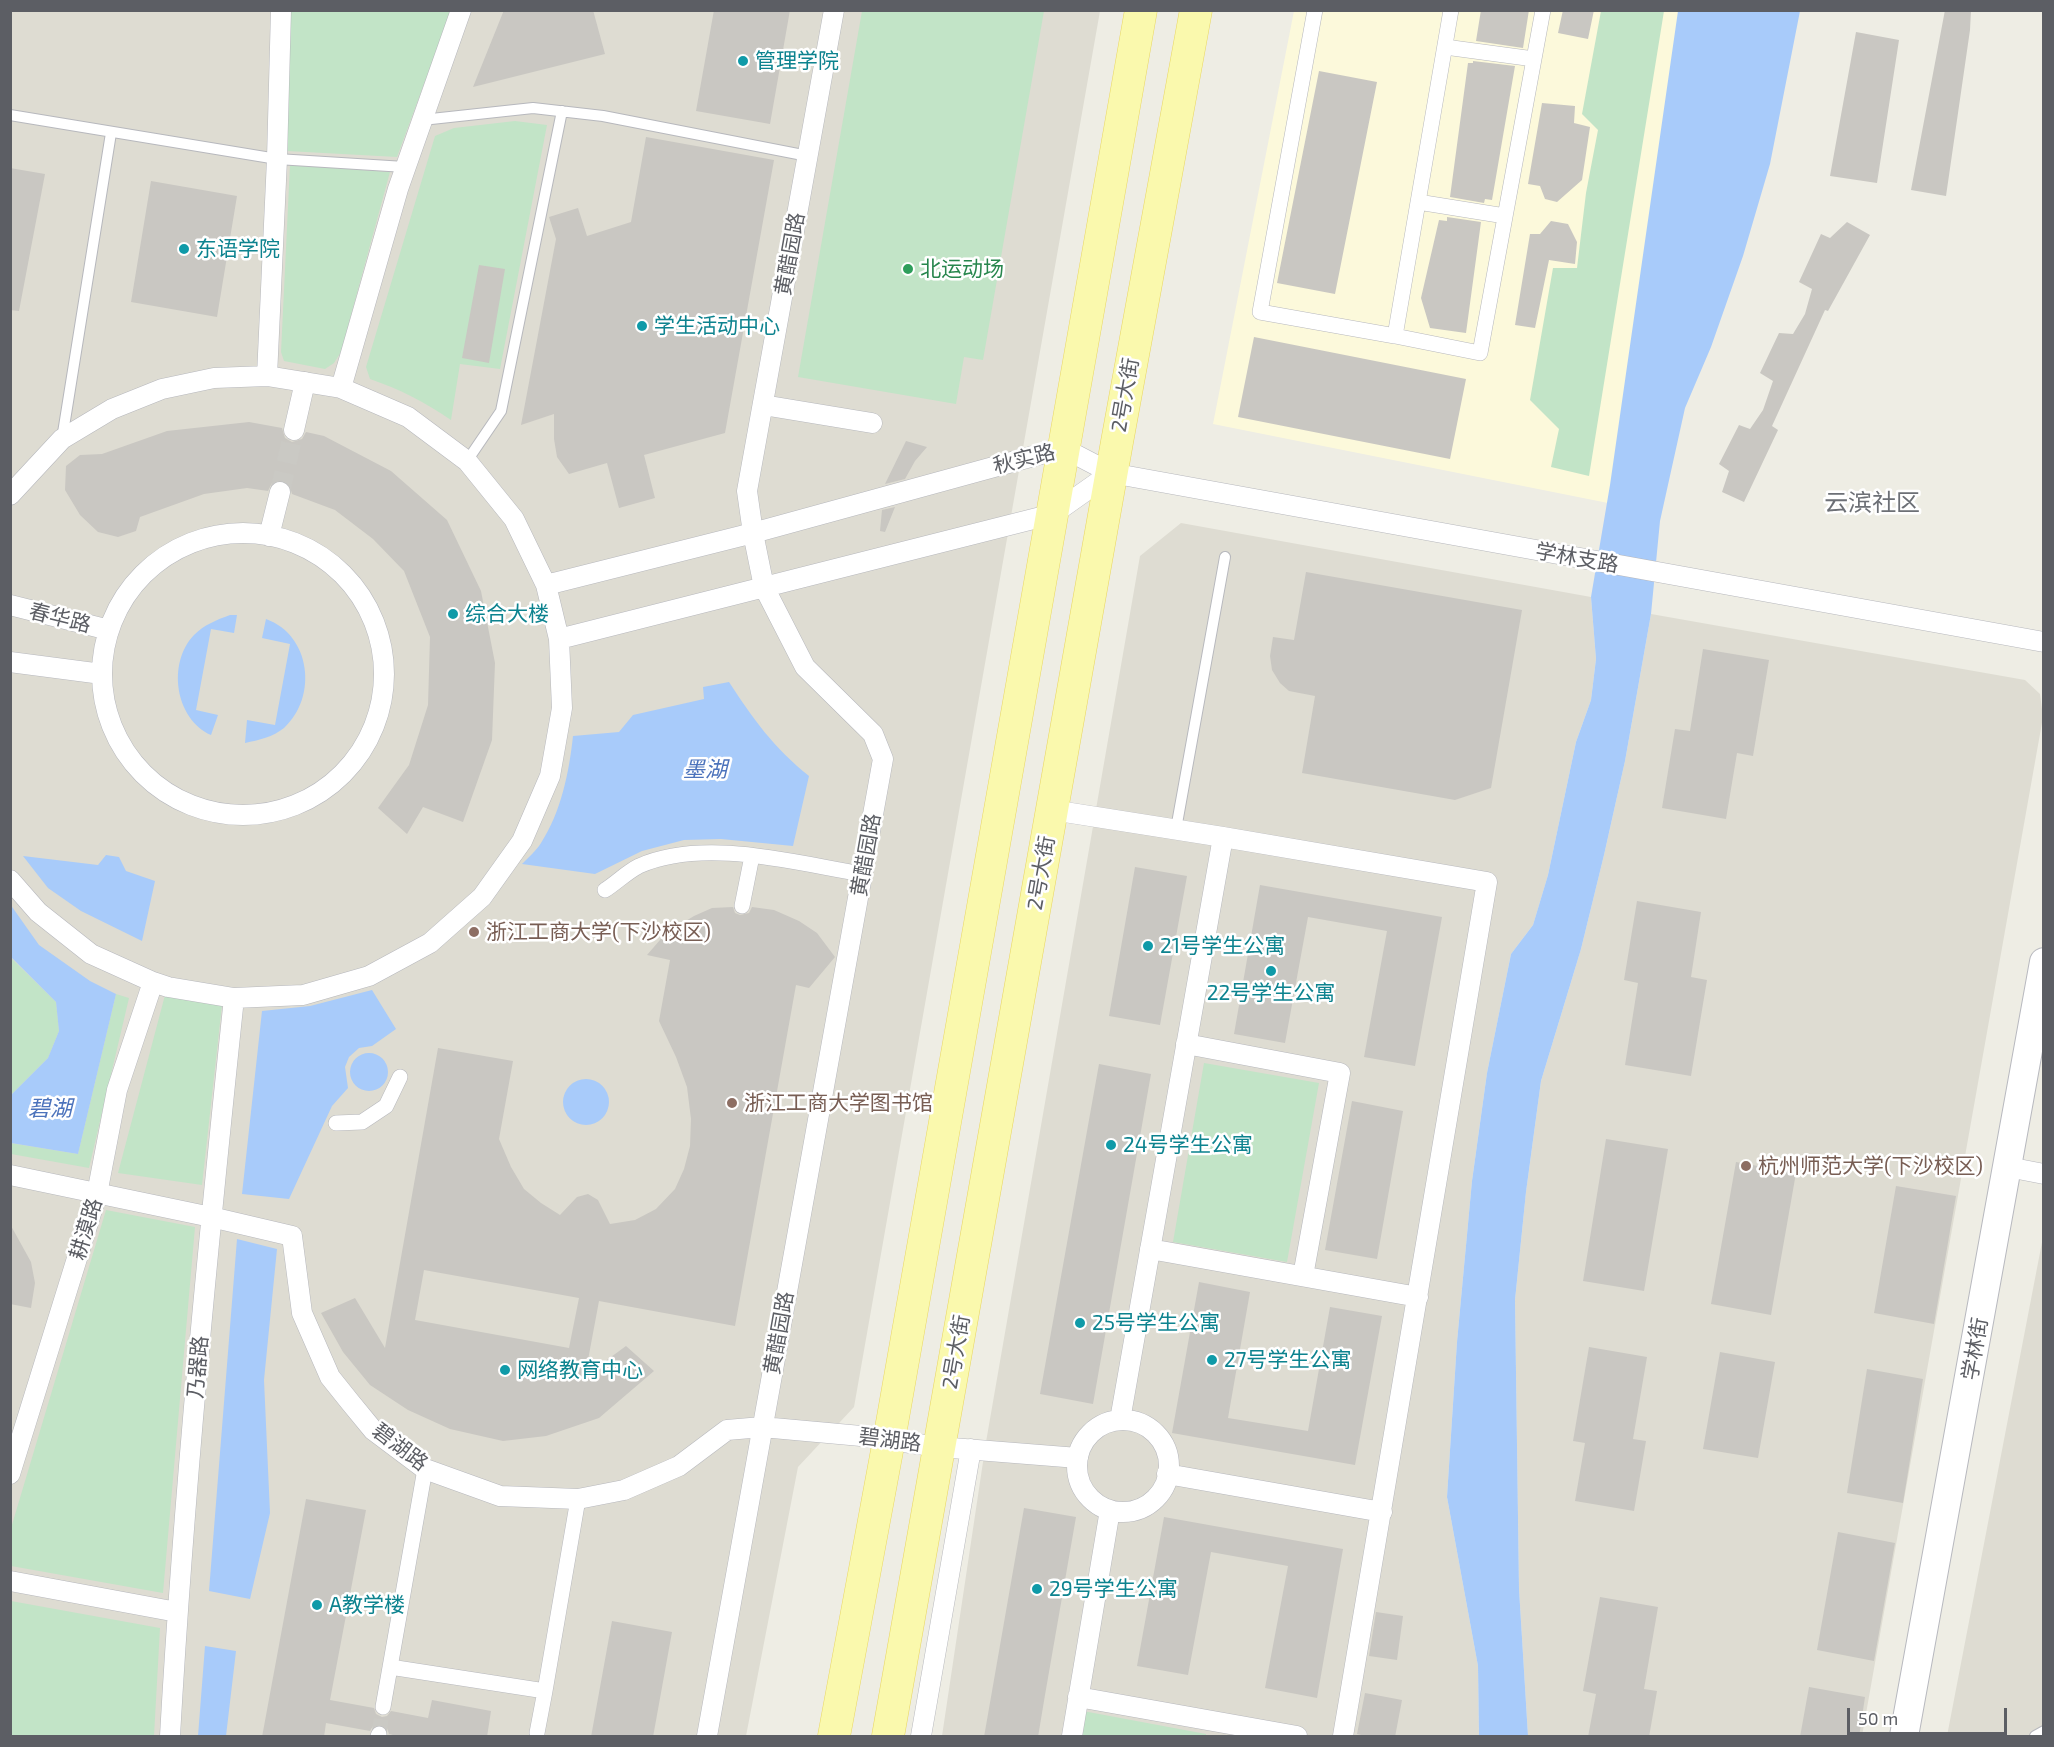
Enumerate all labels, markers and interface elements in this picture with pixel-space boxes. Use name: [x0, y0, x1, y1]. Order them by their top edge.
place label: 管理学院: [755, 48, 839, 74]
marker: 管理学院: [736, 54, 750, 68]
street label: 黄醋园路: [770, 210, 810, 298]
place label: 东语学院: [196, 236, 280, 262]
marker: 东语学院: [177, 242, 191, 256]
place label: 北运动场: [920, 256, 1004, 282]
marker: 北运动场: [901, 262, 915, 276]
place label: 学生活动中心: [654, 313, 780, 339]
marker: 学生活动中心: [635, 319, 649, 333]
street label: 2号大街: [1106, 356, 1144, 434]
street label: 秋实路: [990, 439, 1058, 479]
district label: 云滨社区: [1824, 489, 1920, 517]
street label: 学林支路: [1533, 538, 1621, 578]
street label: 春华路: [26, 598, 94, 638]
place label: 综合大楼: [465, 601, 549, 627]
marker: 综合大楼: [446, 607, 460, 621]
water label: 墨湖: [683, 757, 727, 783]
street label: 黄醋园路: [846, 811, 886, 899]
street label: 2号大街: [1022, 834, 1060, 912]
place label: 浙江工商大学(下沙校区): [486, 919, 711, 945]
marker: 浙江工商大学(下沙校区): [467, 925, 481, 939]
place label: 21号学生公寓: [1160, 933, 1285, 959]
marker: 21号学生公寓: [1141, 939, 1155, 953]
marker: 22号学生公寓: [1264, 964, 1278, 978]
place label: 22号学生公寓: [1207, 980, 1335, 1006]
place label: 浙江工商大学图书馆: [744, 1090, 933, 1116]
water label: 碧湖: [28, 1096, 72, 1122]
marker: 浙江工商大学图书馆: [725, 1096, 739, 1110]
place label: 24号学生公寓: [1123, 1132, 1253, 1158]
marker: 24号学生公寓: [1104, 1138, 1118, 1152]
place label: 杭州师范大学(下沙校区): [1758, 1153, 1983, 1179]
marker: 杭州师范大学(下沙校区): [1739, 1159, 1753, 1173]
street label: 耕漠路: [65, 1195, 107, 1263]
street label: 黄醋园路: [759, 1289, 799, 1377]
place label: 25号学生公寓: [1092, 1310, 1220, 1336]
street label: 2号大街: [937, 1313, 975, 1391]
marker: 25号学生公寓: [1073, 1316, 1087, 1330]
street label: 学林街: [1957, 1316, 1993, 1382]
street label: 乃器路: [183, 1335, 213, 1399]
place label: 27号学生公寓: [1224, 1347, 1352, 1373]
marker: 27号学生公寓: [1205, 1353, 1219, 1367]
place label: 网络教育中心: [517, 1357, 643, 1383]
marker: 网络教育中心: [498, 1363, 512, 1377]
street label: 碧湖路: [367, 1418, 433, 1476]
street label: 碧湖路: [857, 1424, 923, 1456]
place label: 29号学生公寓: [1049, 1576, 1178, 1602]
marker: 29号学生公寓: [1030, 1582, 1044, 1596]
place label: A教学楼: [329, 1592, 405, 1618]
marker: A教学楼: [310, 1598, 324, 1612]
scale bar: [1850, 1696, 2010, 1734]
text: 50 m: [1858, 1707, 1898, 1729]

